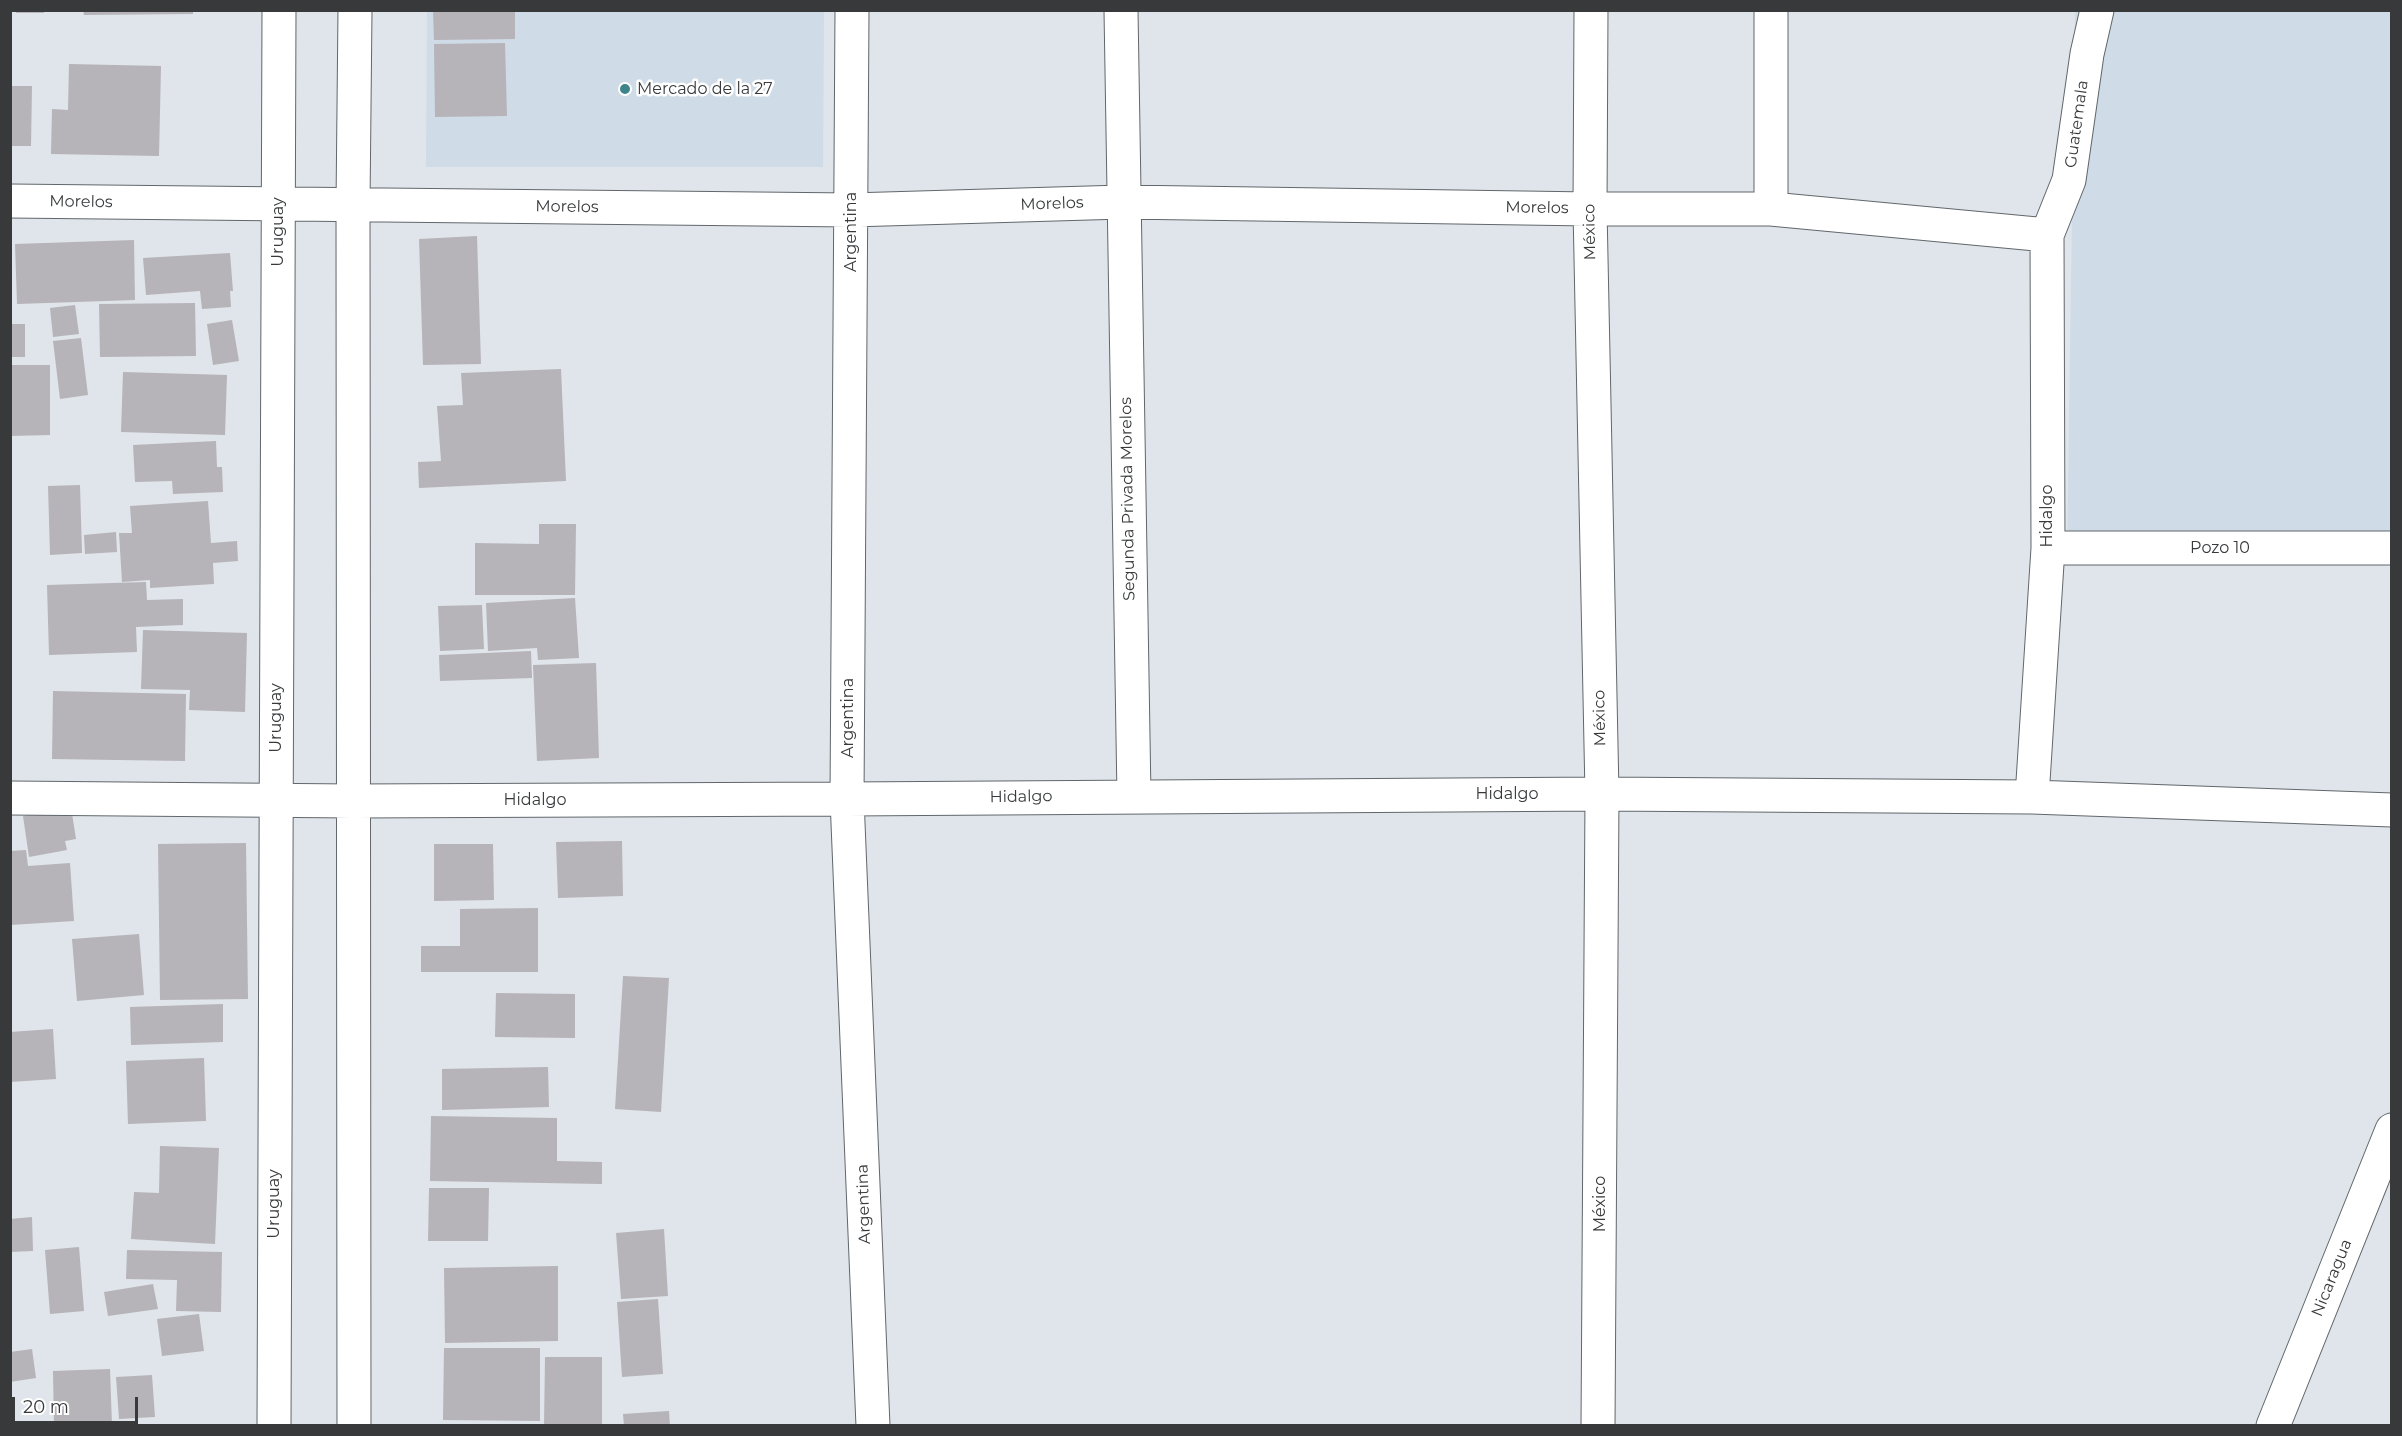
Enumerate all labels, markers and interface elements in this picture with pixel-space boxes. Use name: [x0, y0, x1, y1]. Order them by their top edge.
place label: Mercado de la 27: [637, 79, 773, 99]
street label: Guatemala: [2061, 79, 2093, 169]
marker: Mercado de la 27: [618, 82, 632, 96]
street label: Morelos: [49, 192, 113, 212]
street label: Argentina: [841, 192, 861, 272]
street label: Morelos: [1020, 193, 1084, 215]
street label: Uruguay: [268, 197, 288, 267]
street label: Morelos: [535, 197, 599, 217]
street label: Morelos: [1505, 198, 1569, 218]
street label: México: [1580, 204, 1600, 260]
street label: Segunda Privada Morelos: [1117, 397, 1139, 601]
street label: Hidalgo: [2037, 485, 2057, 547]
street label: Pozo 10: [2190, 538, 2250, 558]
street label: Argentina: [838, 678, 858, 758]
street label: Uruguay: [266, 683, 286, 753]
street label: México: [1590, 690, 1610, 746]
street label: Hidalgo: [1476, 784, 1538, 804]
street label: Hidalgo: [989, 787, 1053, 807]
street label: Hidalgo: [504, 790, 566, 810]
street label: Argentina: [853, 1164, 875, 1244]
street label: Uruguay: [264, 1169, 284, 1239]
street label: México: [1590, 1176, 1610, 1232]
street label: Nicaragua: [2308, 1236, 2356, 1320]
scale bar: [15, 1385, 141, 1423]
text: 20 m: [23, 1396, 69, 1418]

